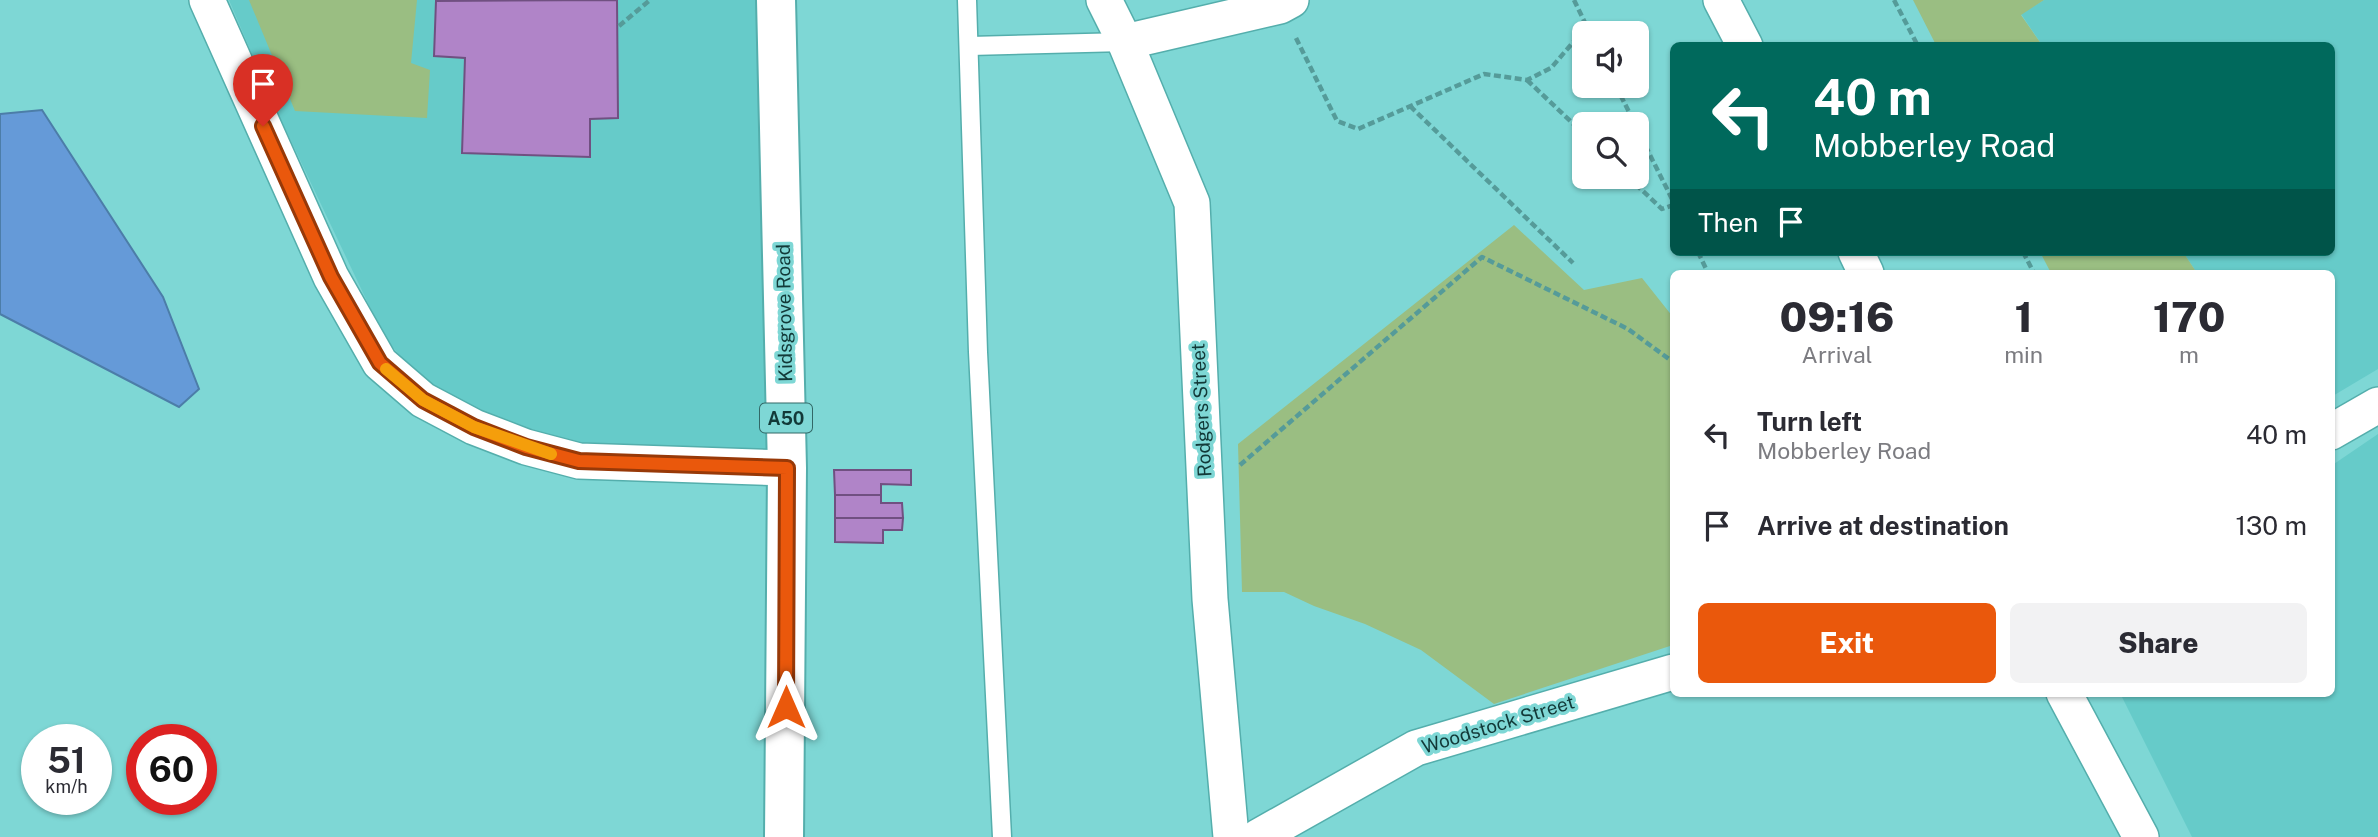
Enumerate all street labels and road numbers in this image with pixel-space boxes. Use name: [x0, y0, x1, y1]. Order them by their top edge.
street label: Kidsgrove Road: [772, 244, 796, 382]
street label: Rodgers Street: [1187, 343, 1215, 477]
road number: A50: [760, 404, 812, 432]
street label: Woodstock Street: [1419, 690, 1577, 758]

